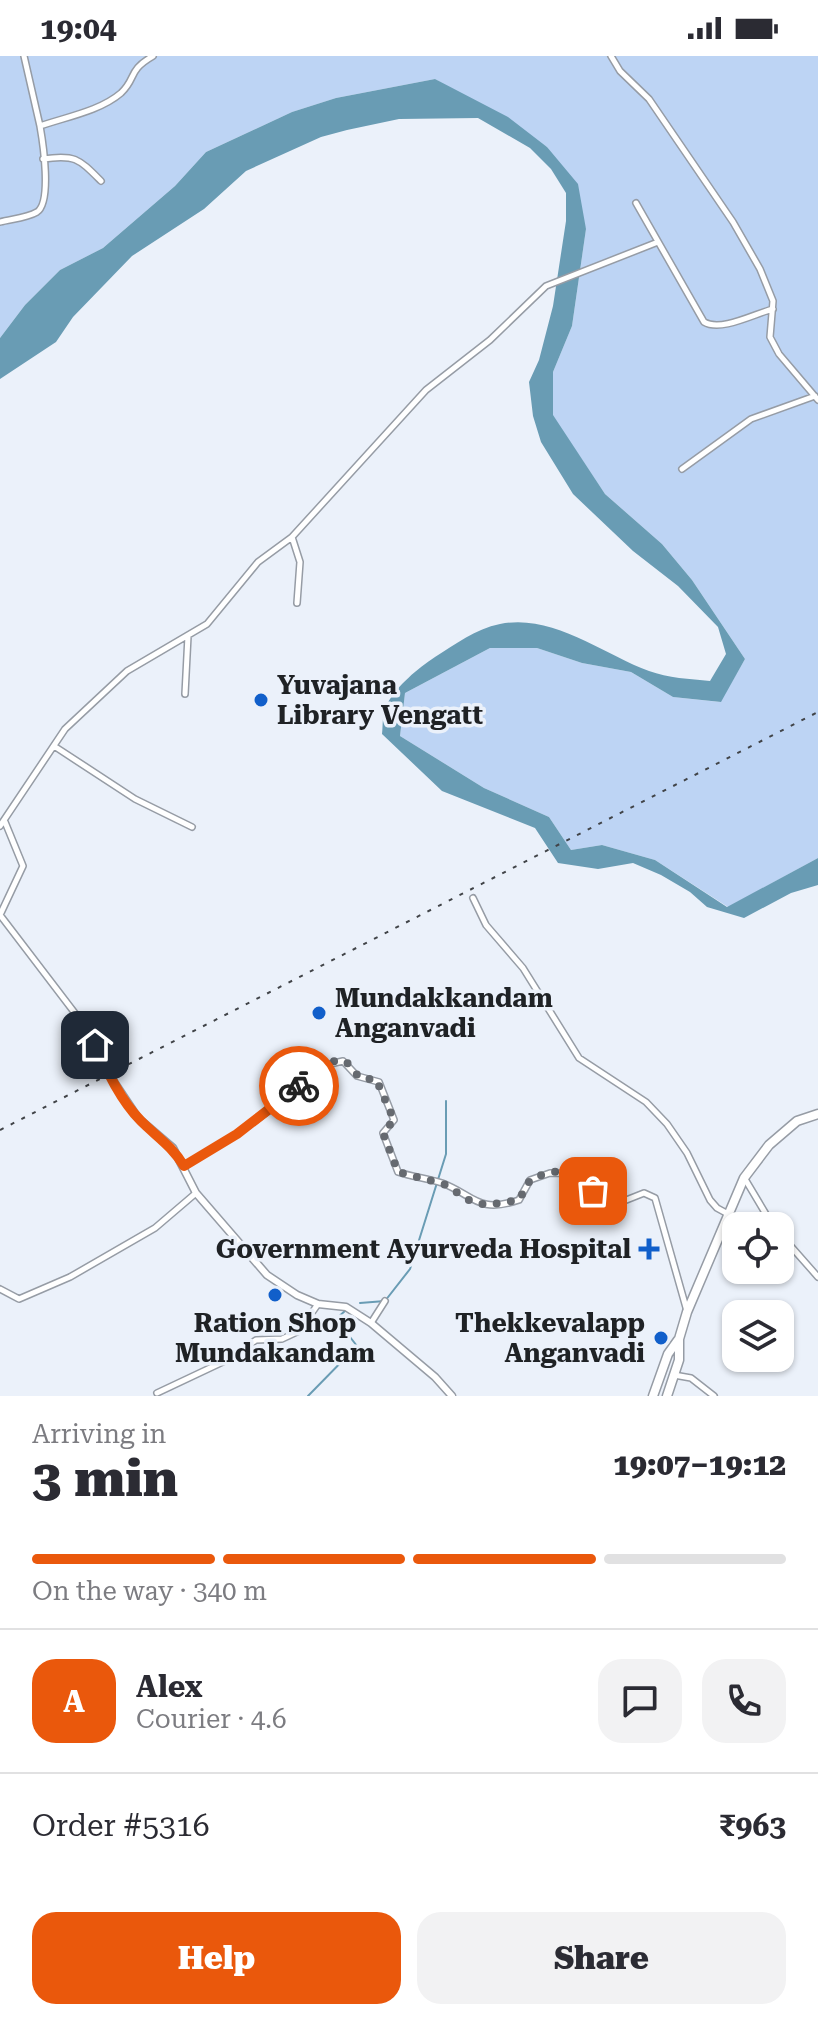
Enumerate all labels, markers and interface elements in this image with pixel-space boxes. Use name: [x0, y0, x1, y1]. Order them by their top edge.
text: 19:04: [40, 11, 117, 46]
place label: Yuvajana Library Vengatt: [277, 670, 483, 730]
marker: Yuvajana Library Vengatt: [252, 691, 270, 709]
place label: Mundakkandam Anganvadi: [335, 983, 553, 1043]
marker: Mundakkandam Anganvadi: [310, 1004, 328, 1022]
pin: [61, 1011, 129, 1079]
icon: home: [73, 1023, 117, 1067]
courier: [259, 1046, 339, 1126]
icon: bike: [277, 1064, 321, 1108]
pin: [559, 1157, 627, 1225]
icon: bag: [571, 1169, 615, 1213]
map controls: [722, 1212, 794, 1372]
button: locate: [722, 1212, 794, 1284]
place label: Government Ayurveda Hospital: [216, 1234, 631, 1264]
marker: Government Ayurveda Hospital: [638, 1238, 660, 1260]
marker: Ration Shop Mundakandam: [266, 1286, 284, 1304]
button: layers: [722, 1300, 794, 1372]
place label: Ration Shop Mundakandam: [175, 1308, 375, 1368]
place label: Thekkevalapp Anganvadi: [455, 1308, 645, 1368]
marker: Thekkevalapp Anganvadi: [652, 1329, 670, 1347]
text: Arriving in: [32, 1419, 166, 1449]
text: 19:07–19:12: [613, 1447, 786, 1482]
text: 3 min: [32, 1448, 178, 1509]
text: On the way · 340 m: [32, 1576, 267, 1606]
button: chat: [598, 1659, 682, 1743]
button: phone: [702, 1659, 786, 1743]
text: Alex: [136, 1669, 203, 1704]
text: A: [63, 1684, 85, 1719]
text: Courier · 4.6: [136, 1704, 286, 1734]
text: Order #5316: [32, 1808, 210, 1843]
text: ₹963: [719, 1808, 786, 1843]
button: Help: [32, 1912, 401, 2004]
button: Share: [417, 1912, 786, 2004]

